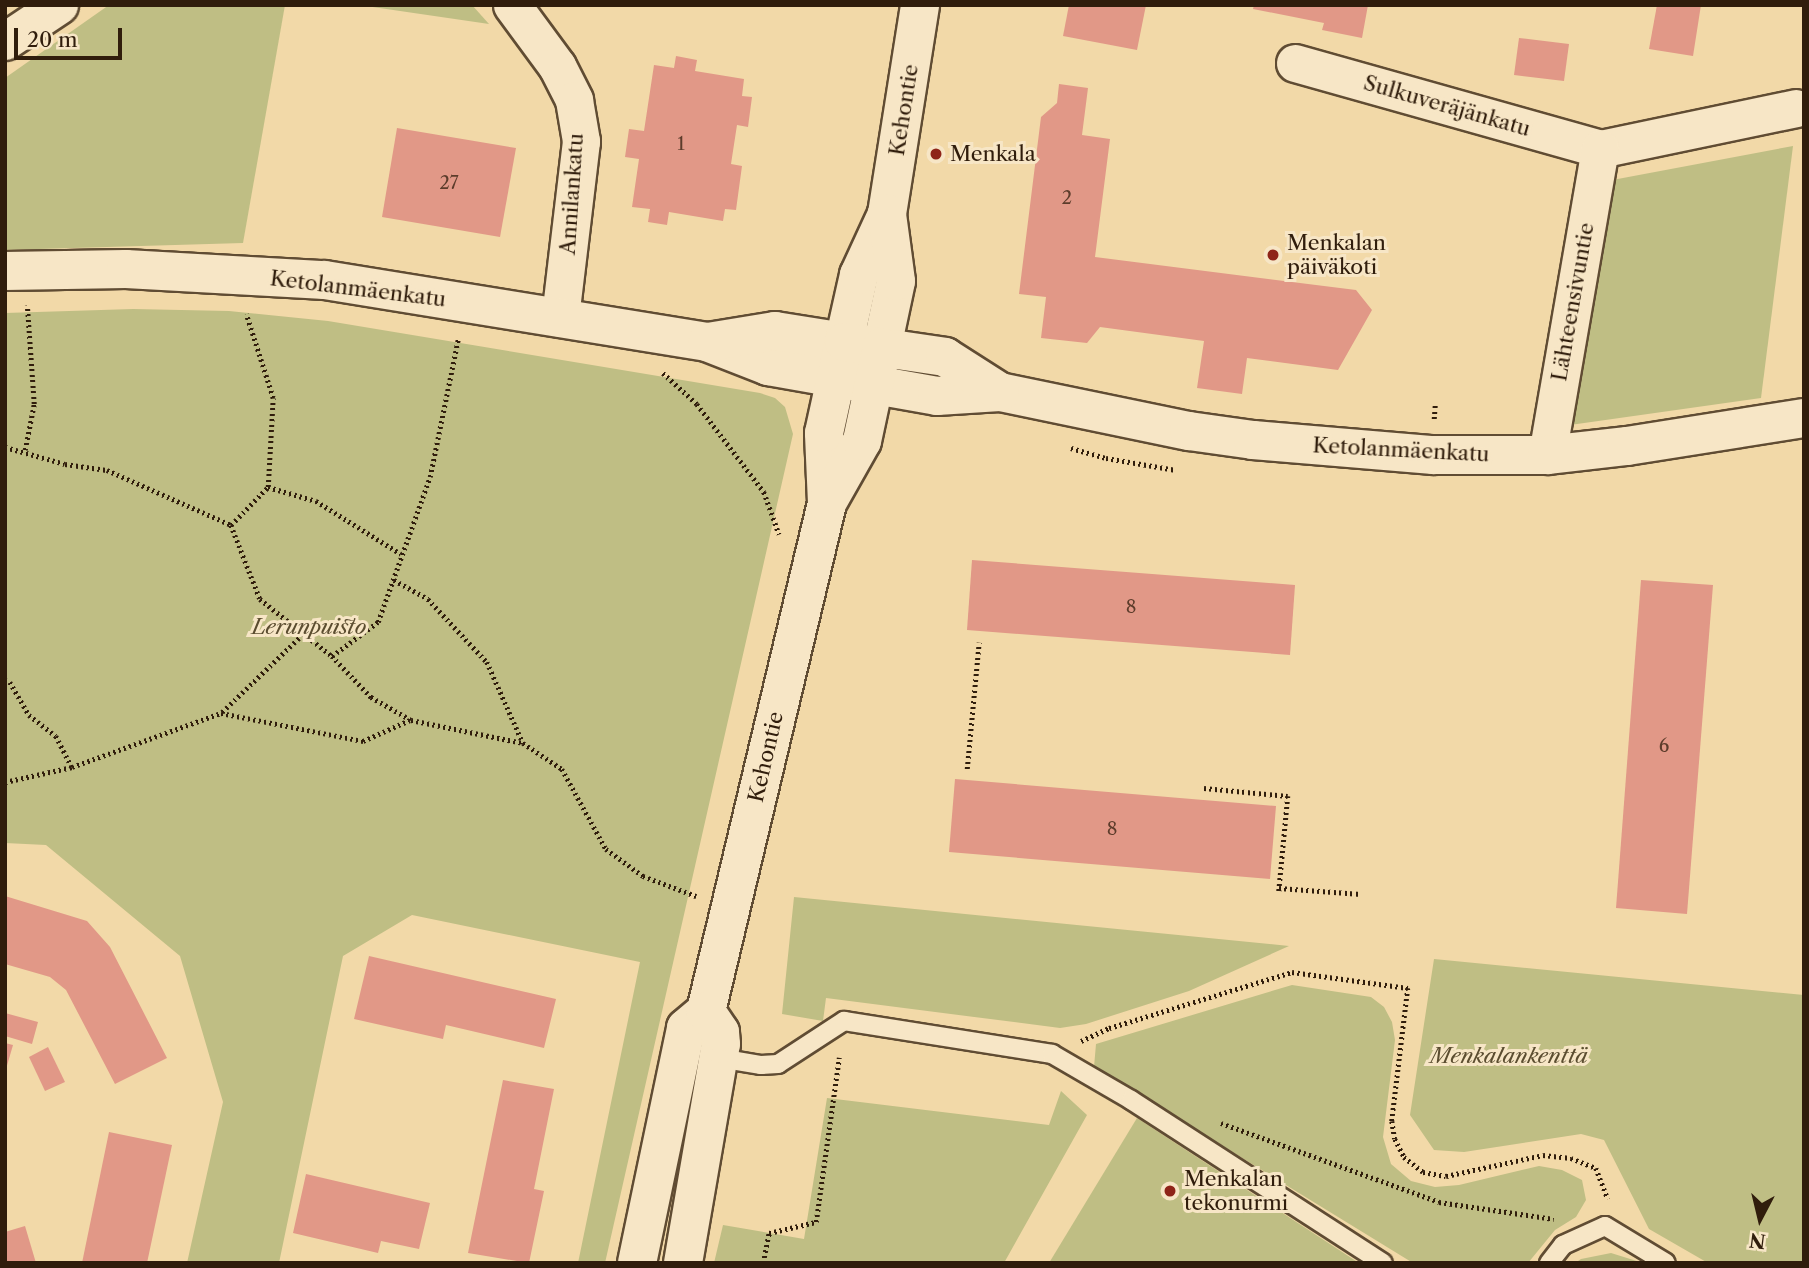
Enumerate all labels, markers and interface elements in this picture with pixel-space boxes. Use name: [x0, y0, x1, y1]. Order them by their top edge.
scale bar: [18, 14, 126, 58]
text: 20 m: [27, 27, 78, 52]
street label: Kehontie: [884, 62, 924, 158]
street label: Sulkuveräjänkatu: [1361, 70, 1533, 142]
street label: Annilankatu: [555, 132, 589, 256]
house number: 1: [677, 133, 685, 155]
place label: Menkala: [950, 141, 1036, 167]
marker: Menkala: [928, 146, 944, 162]
house number: 27: [439, 172, 459, 194]
house number: 2: [1062, 187, 1072, 209]
street label: Lähteensivuntie: [1547, 221, 1599, 383]
place label: Menkalan päiväkoti: [1287, 230, 1386, 280]
marker: Menkalan päiväkoti: [1265, 247, 1281, 263]
street label: Ketolanmäenkatu: [269, 266, 447, 312]
street label: Ketolanmäenkatu: [1312, 433, 1490, 467]
house number: 8: [1126, 596, 1136, 618]
park label: Lerunpuisto: [252, 614, 366, 640]
street label: Kehontie: [743, 709, 789, 805]
house number: 6: [1659, 735, 1669, 757]
house number: 8: [1107, 818, 1117, 840]
park label: Menkalankenttä: [1430, 1043, 1588, 1069]
place label: Menkalan tekonurmi: [1184, 1166, 1288, 1216]
marker: Menkalan tekonurmi: [1162, 1183, 1178, 1199]
north arrow: [1725, 1184, 1795, 1254]
text: N: [1748, 1228, 1767, 1253]

